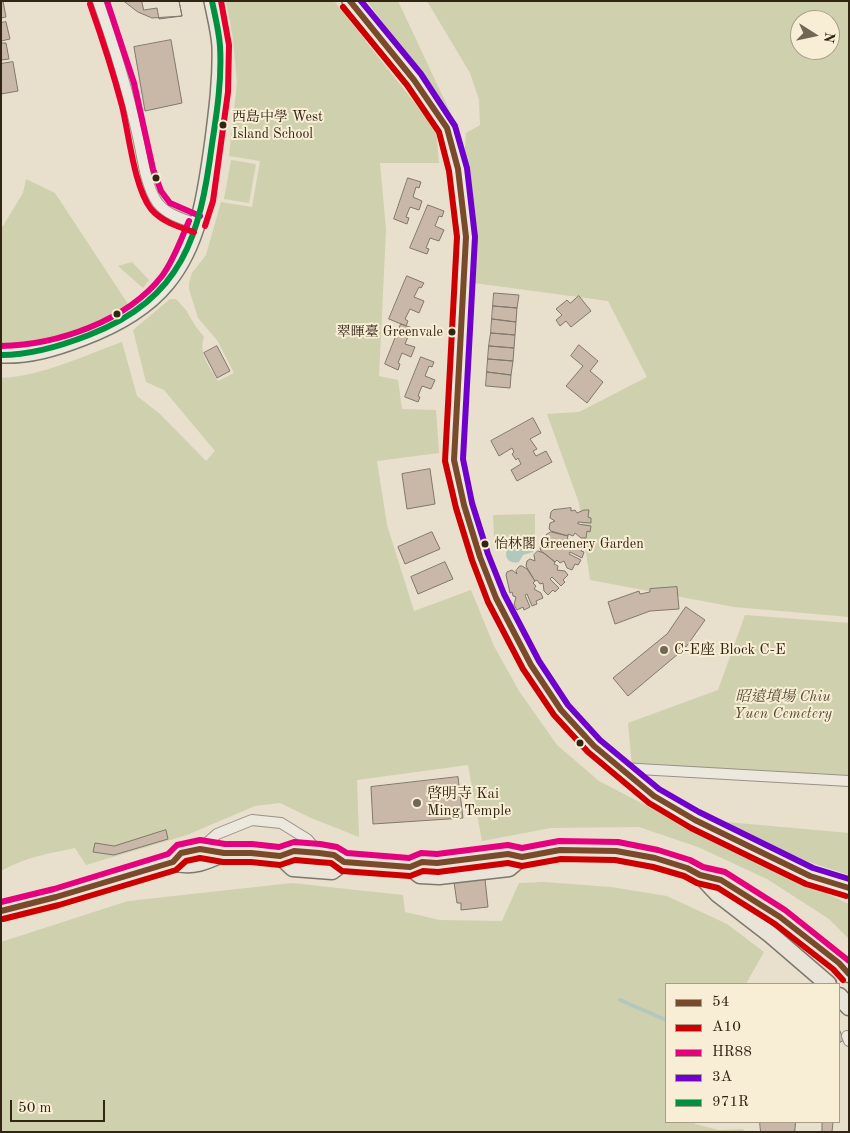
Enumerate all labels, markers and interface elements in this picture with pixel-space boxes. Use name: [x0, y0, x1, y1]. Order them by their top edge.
north arrow: [790, 10, 840, 60]
text: N: [821, 31, 837, 44]
place label: 西島中學 West Island School: [232, 109, 323, 142]
marker: 西島中學 West Island School: [218, 120, 228, 130]
unlabelled marker: [151, 173, 161, 183]
unlabelled marker: [112, 309, 122, 319]
place label: 翠暉臺 Greenvale: [337, 324, 443, 340]
marker: 翠暉臺 Greenvale: [447, 327, 457, 337]
place label: 怡林閣 Greenery Garden: [494, 536, 644, 552]
marker: 怡林閣 Greenery Garden: [480, 539, 490, 549]
place label: C-E座 Block C-E: [674, 641, 785, 659]
marker: C-E座 Block C-E: [658, 644, 670, 656]
park label: 昭遠墳場 Chiu Yuen Cemetery: [734, 688, 832, 723]
unlabelled marker: [575, 738, 585, 748]
place label: 啓明寺 Kai Ming Temple: [427, 785, 511, 820]
marker: 啓明寺 Kai Ming Temple: [411, 797, 423, 809]
legend: [665, 983, 840, 1123]
text: 54: [712, 995, 729, 1010]
text: A10: [712, 1020, 741, 1035]
text: HR88: [712, 1045, 752, 1060]
text: 3A: [712, 1070, 732, 1085]
scale bar: [12, 1090, 108, 1122]
text: 971R: [712, 1095, 749, 1110]
text: 50 m: [18, 1101, 52, 1116]

